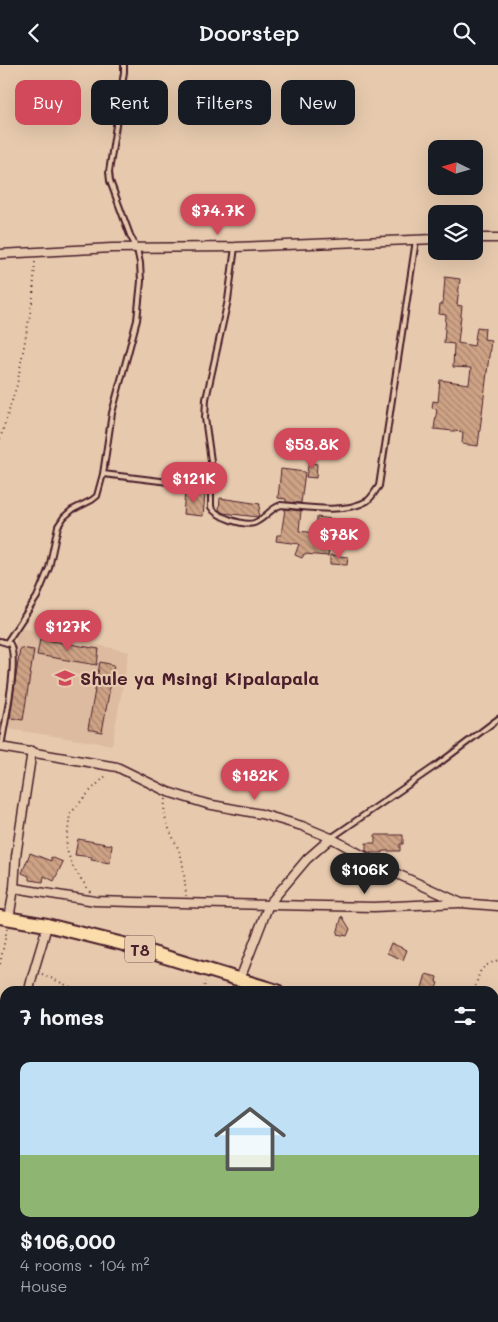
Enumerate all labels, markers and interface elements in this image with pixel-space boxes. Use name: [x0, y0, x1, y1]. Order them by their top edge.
text: Doorstep: [198, 18, 300, 47]
icon: back: [20, 19, 48, 47]
icon: search: [450, 19, 478, 47]
chip: Buy: [15, 80, 81, 125]
chip: Rent: [91, 80, 168, 125]
chip: Filters: [178, 80, 271, 125]
chip: New: [281, 80, 355, 125]
north arrow: [428, 140, 482, 195]
map controls: [428, 140, 483, 260]
pin: $74.7K: [177, 193, 259, 236]
text: $74.7K: [191, 199, 245, 220]
button: layers: [428, 205, 483, 260]
pin: $53.8K: [271, 427, 353, 470]
text: $53.8K: [285, 433, 339, 454]
pin: $121K: [159, 461, 229, 504]
text: $121K: [172, 467, 216, 488]
pin: $78K: [309, 517, 369, 560]
text: $78K: [319, 523, 359, 544]
pin: $127K: [33, 609, 103, 652]
text: $127K: [45, 615, 91, 636]
place label: Shule ya Msingi Kipalapala: [80, 666, 319, 690]
school or university icon: Shule ya Msingi Kipalapala: [54, 667, 76, 689]
pin: $182K: [220, 759, 290, 801]
text: $182K: [232, 764, 278, 785]
pin: $106K: [330, 853, 400, 895]
text: $106K: [341, 858, 389, 879]
road number: T8: [125, 936, 155, 963]
icon: filters: [451, 1002, 479, 1030]
text: 7 homes: [20, 1003, 104, 1030]
icon: home: [205, 1094, 295, 1184]
text: $106,000: [20, 1227, 115, 1254]
text: 4 rooms · 104 m²: [20, 1254, 150, 1275]
text: House: [20, 1275, 67, 1296]

